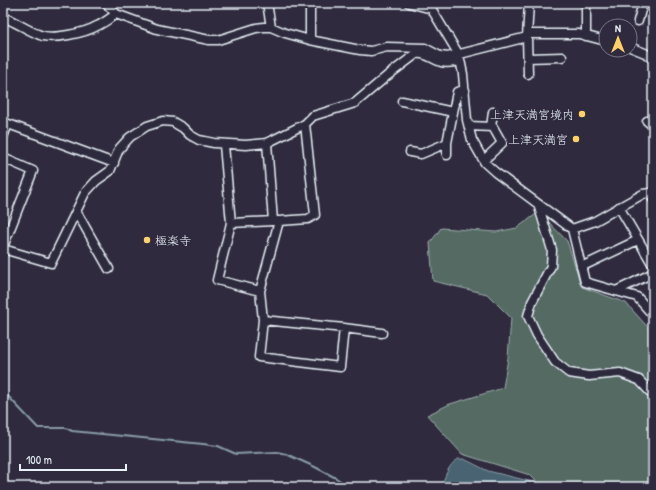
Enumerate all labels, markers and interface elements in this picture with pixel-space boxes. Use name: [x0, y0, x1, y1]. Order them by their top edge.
north arrow: [598, 18, 638, 58]
text: N: [615, 21, 621, 35]
place label: 上津天満宮境内: [490, 106, 574, 123]
marker: 上津天満宮境内: [577, 109, 587, 119]
place label: 上津天満宮: [508, 131, 568, 148]
marker: 上津天満宮: [571, 134, 581, 144]
place label: 極楽寺: [155, 232, 191, 249]
marker: 極楽寺: [142, 235, 152, 245]
scale bar: [20, 446, 126, 472]
text: 100 m: [26, 451, 52, 468]

